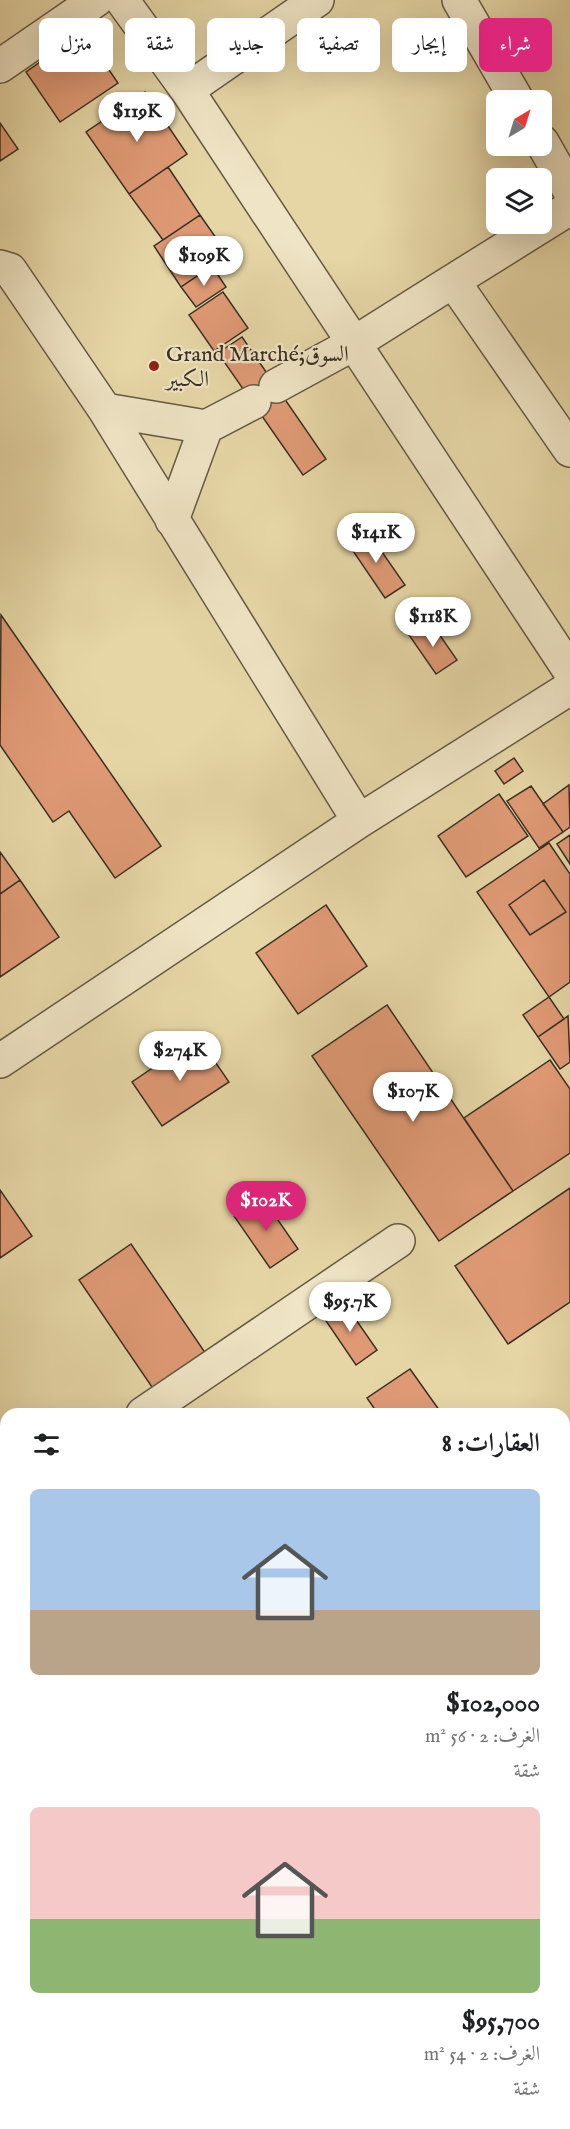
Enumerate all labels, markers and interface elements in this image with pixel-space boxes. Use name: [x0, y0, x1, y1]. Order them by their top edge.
chip: منزل: [39, 18, 113, 72]
chip: شقة: [125, 18, 195, 72]
chip: جديد: [207, 18, 285, 72]
chip: تصفية: [297, 18, 380, 72]
chip: إيجار: [392, 18, 467, 72]
chip: شراء: [479, 18, 552, 72]
north arrow: [486, 90, 552, 156]
map controls: [486, 90, 552, 234]
pin: $119K: [95, 92, 179, 143]
text: $119K: [112, 99, 162, 124]
button: layers: [486, 168, 552, 234]
pin: $109K: [162, 236, 246, 287]
text: $109K: [178, 243, 230, 268]
place label: Grand Marché;السوق الكبير: [164, 341, 349, 394]
marker: Grand Marché;السوق الكبير: [147, 359, 161, 373]
pin: $141K: [334, 513, 418, 564]
text: $141K: [351, 520, 401, 545]
pin: $118K: [391, 597, 475, 648]
text: $118K: [409, 604, 457, 629]
pin: $274K: [138, 1031, 222, 1082]
text: $274K: [153, 1038, 207, 1063]
pin: $107K: [371, 1072, 455, 1123]
text: $107K: [387, 1079, 439, 1104]
pin: $102K: [224, 1181, 308, 1232]
text: $102K: [240, 1188, 292, 1213]
pin: $95.7K: [301, 1282, 399, 1333]
text: $95.7K: [323, 1289, 377, 1314]
text: العقارات: 8: [442, 1427, 540, 1460]
icon: filters: [30, 1428, 63, 1461]
icon: home: [231, 1528, 339, 1636]
text: $102,000: [446, 1687, 540, 1720]
text: الغرف: 2 · 56 m²: [425, 1724, 540, 1749]
text: شقة: [514, 1759, 540, 1784]
icon: home: [231, 1846, 339, 1954]
text: $95,700: [462, 2005, 540, 2038]
text: الغرف: 2 · 54 m²: [424, 2042, 540, 2067]
text: شقة: [514, 2077, 540, 2102]

